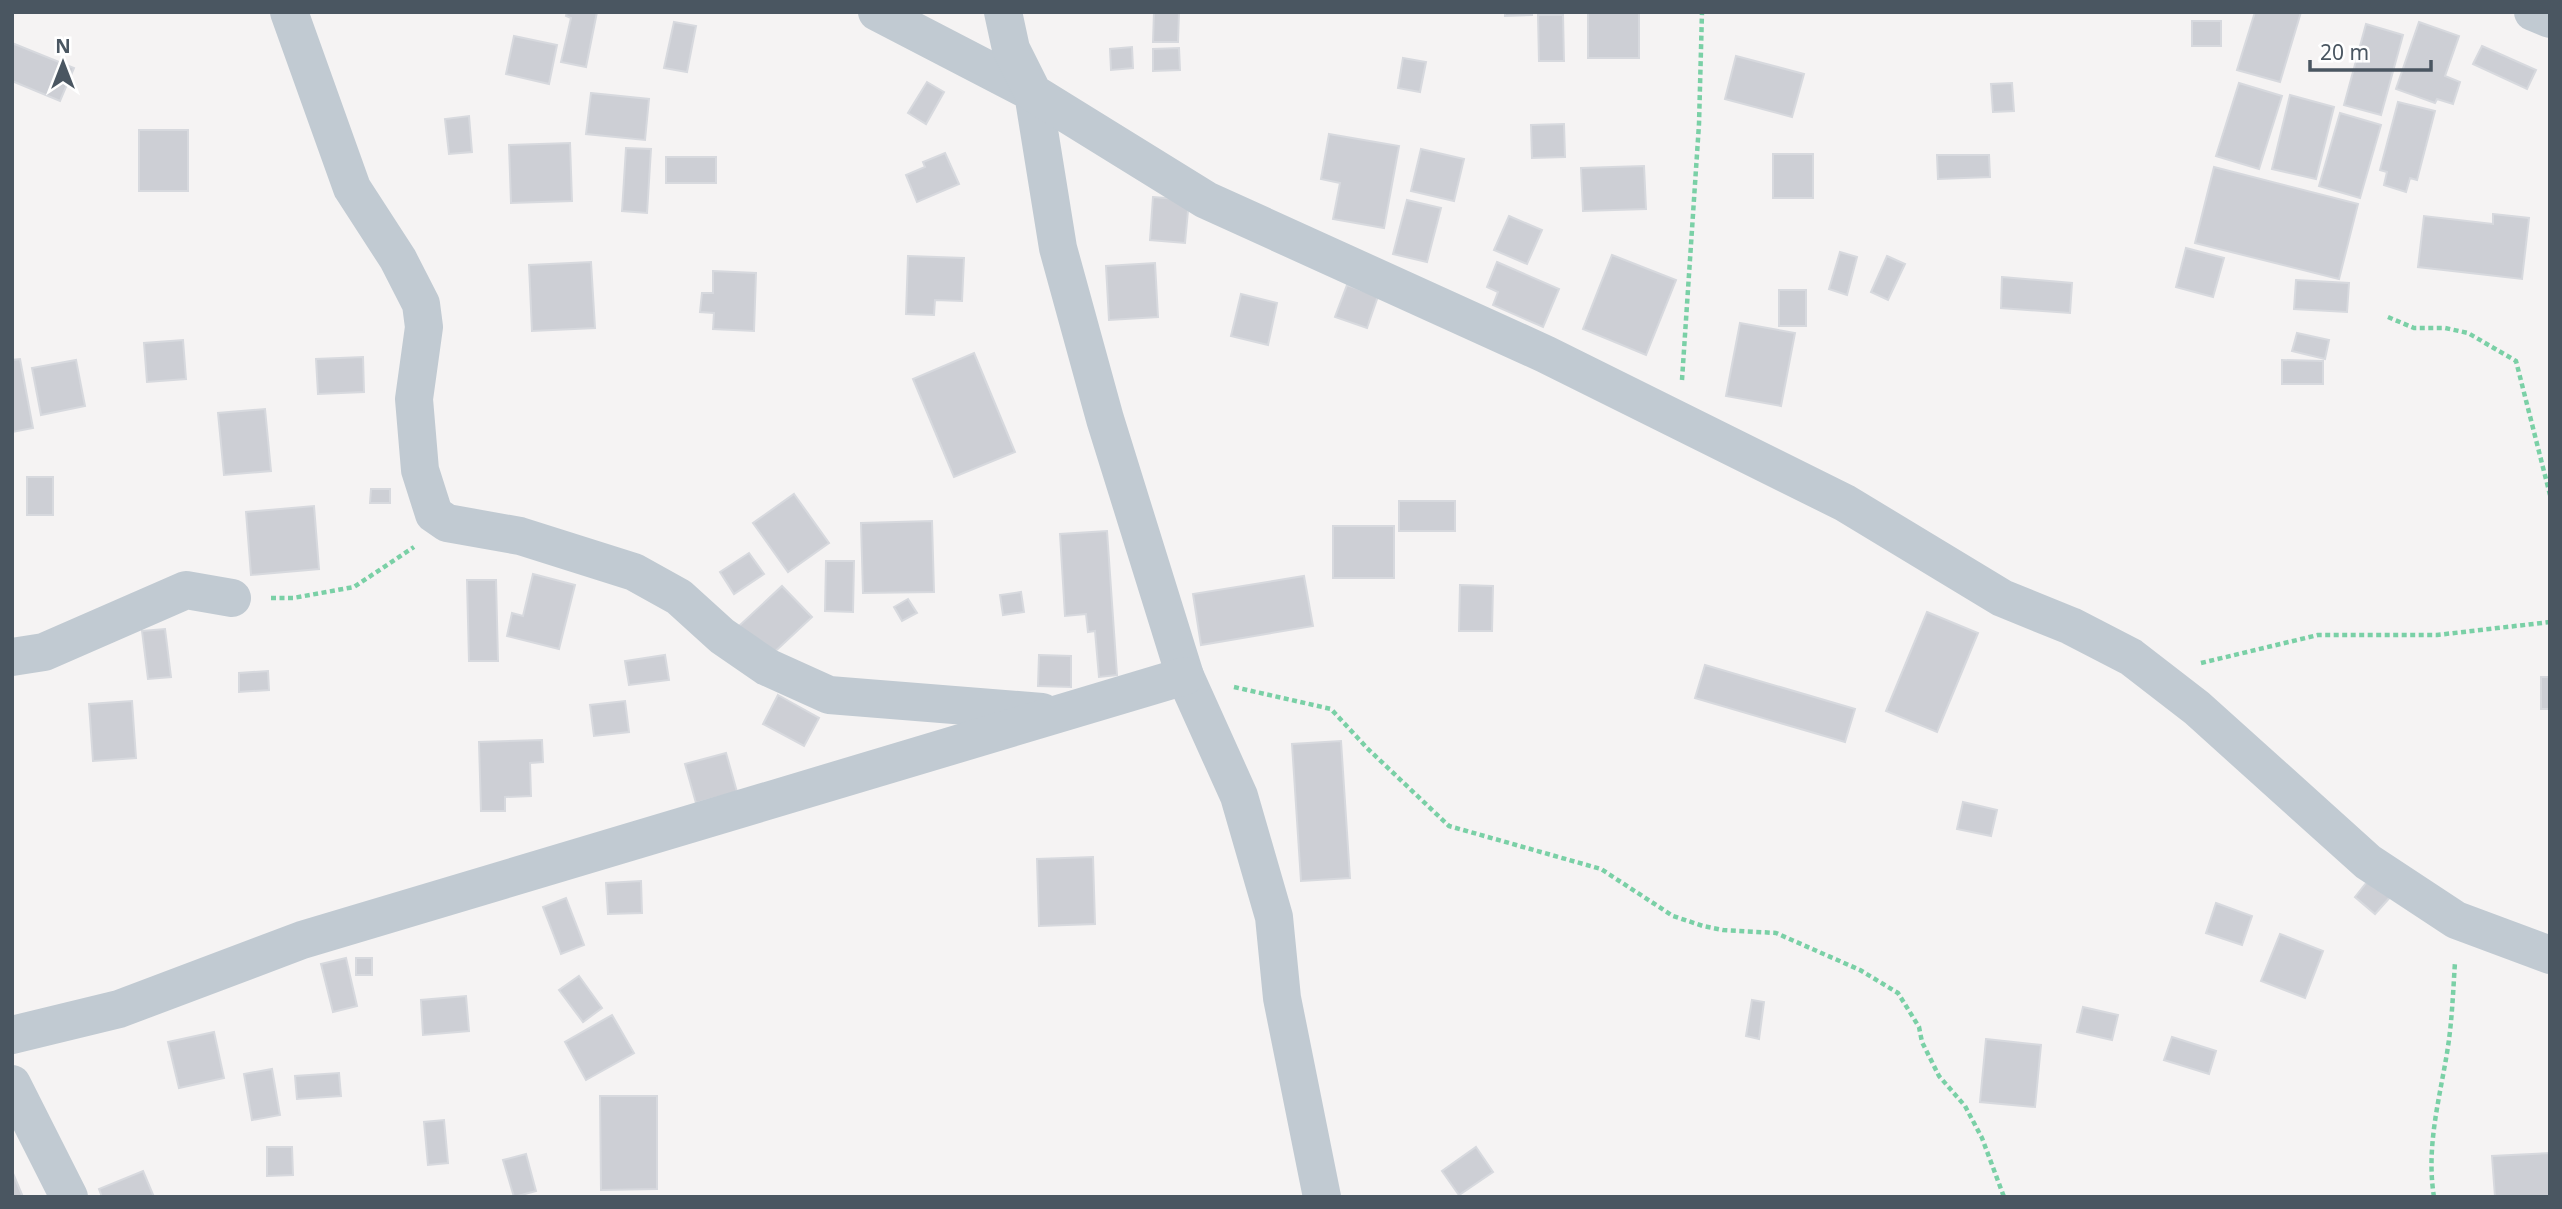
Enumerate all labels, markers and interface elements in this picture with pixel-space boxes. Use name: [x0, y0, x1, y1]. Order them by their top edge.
north arrow: [28, 28, 98, 98]
scale bar: [2310, 28, 2431, 72]
text: N: [55, 33, 71, 59]
text: 20 m: [2320, 38, 2369, 66]

